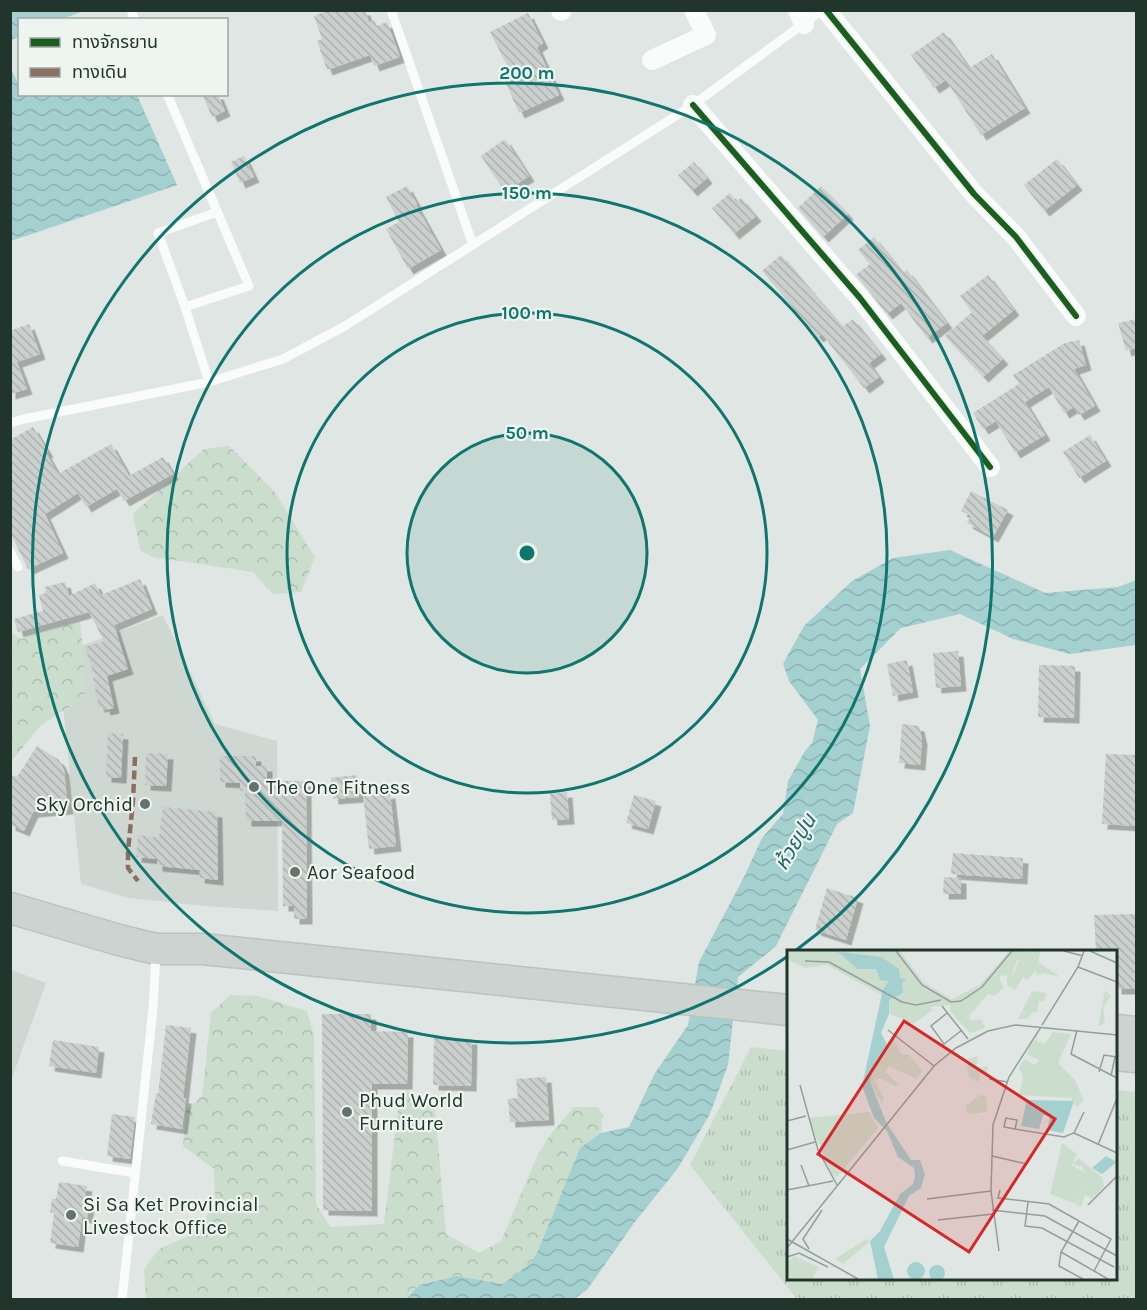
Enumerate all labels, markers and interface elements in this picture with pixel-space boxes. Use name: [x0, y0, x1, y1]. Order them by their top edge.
legend: [18, 18, 228, 96]
text: ทางจักรยาน: [72, 31, 158, 53]
text: ทางเดิน: [72, 61, 127, 83]
text: 200 m: [499, 62, 555, 84]
text: 150 m: [502, 182, 552, 204]
text: 100 m: [502, 302, 552, 324]
text: 50 m: [505, 422, 549, 444]
centre of rings: [517, 543, 537, 563]
place label: The One Fitness: [266, 776, 410, 799]
marker: The One Fitness: [247, 780, 261, 794]
place label: Sky Orchid: [36, 793, 133, 816]
marker: Sky Orchid: [138, 797, 152, 811]
water label: ห้วยปูน: [769, 809, 822, 875]
place label: Aor Seafood: [307, 861, 415, 884]
marker: Aor Seafood: [288, 865, 302, 879]
inset map: [787, 950, 1117, 1280]
place label: Phud World Furniture: [359, 1089, 464, 1135]
marker: Phud World Furniture: [340, 1105, 354, 1119]
place label: Si Sa Ket Provincial Livestock Office: [83, 1193, 259, 1239]
marker: Si Sa Ket Provincial Livestock Office: [64, 1208, 78, 1222]

